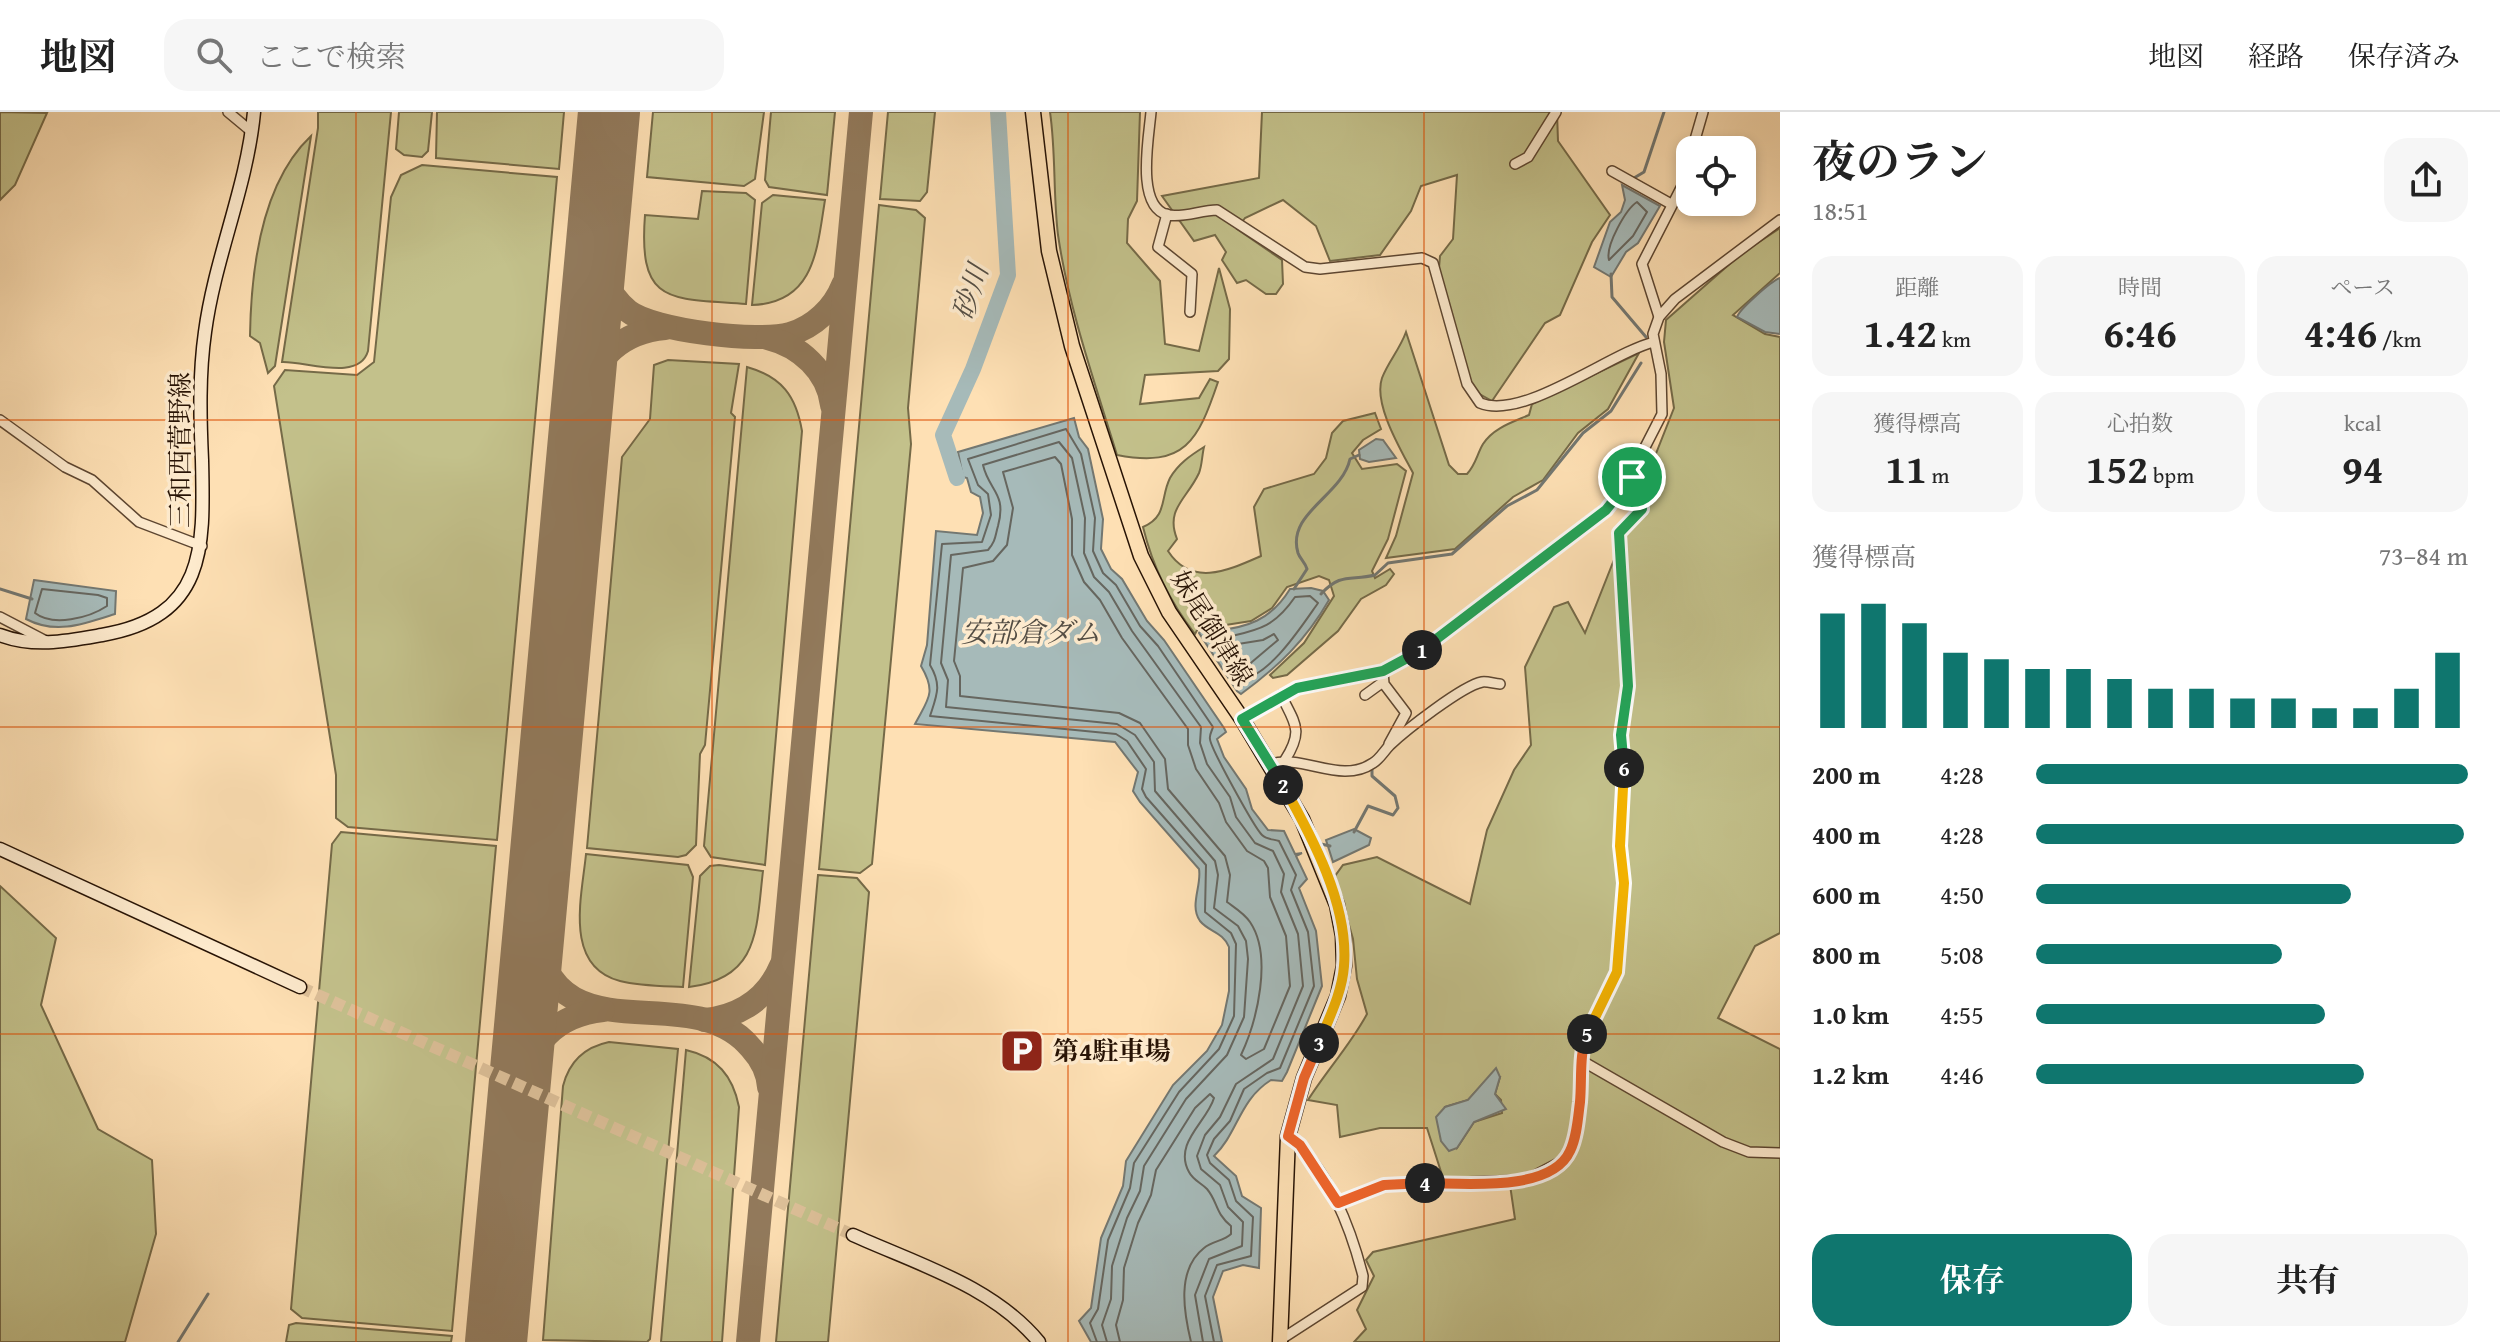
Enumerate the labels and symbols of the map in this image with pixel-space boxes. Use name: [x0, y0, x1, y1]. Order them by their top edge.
water label: 砂川: [941, 256, 999, 325]
street label: 三和西菅野線: [160, 372, 199, 528]
pin: [1598, 443, 1666, 511]
street label: 妹尾御津線: [1161, 562, 1263, 693]
water label: 安部倉ダム: [961, 611, 1101, 652]
pin: 1: [1402, 630, 1442, 670]
pin: 6: [1604, 748, 1644, 788]
pin: 2: [1263, 765, 1303, 805]
pin: 5: [1567, 1014, 1607, 1054]
pin: 3: [1299, 1023, 1339, 1063]
parking icon: 第4駐車場: [998, 1027, 1046, 1075]
place label: 第4駐車場: [1053, 1031, 1170, 1070]
pin: 4: [1405, 1163, 1445, 1203]

